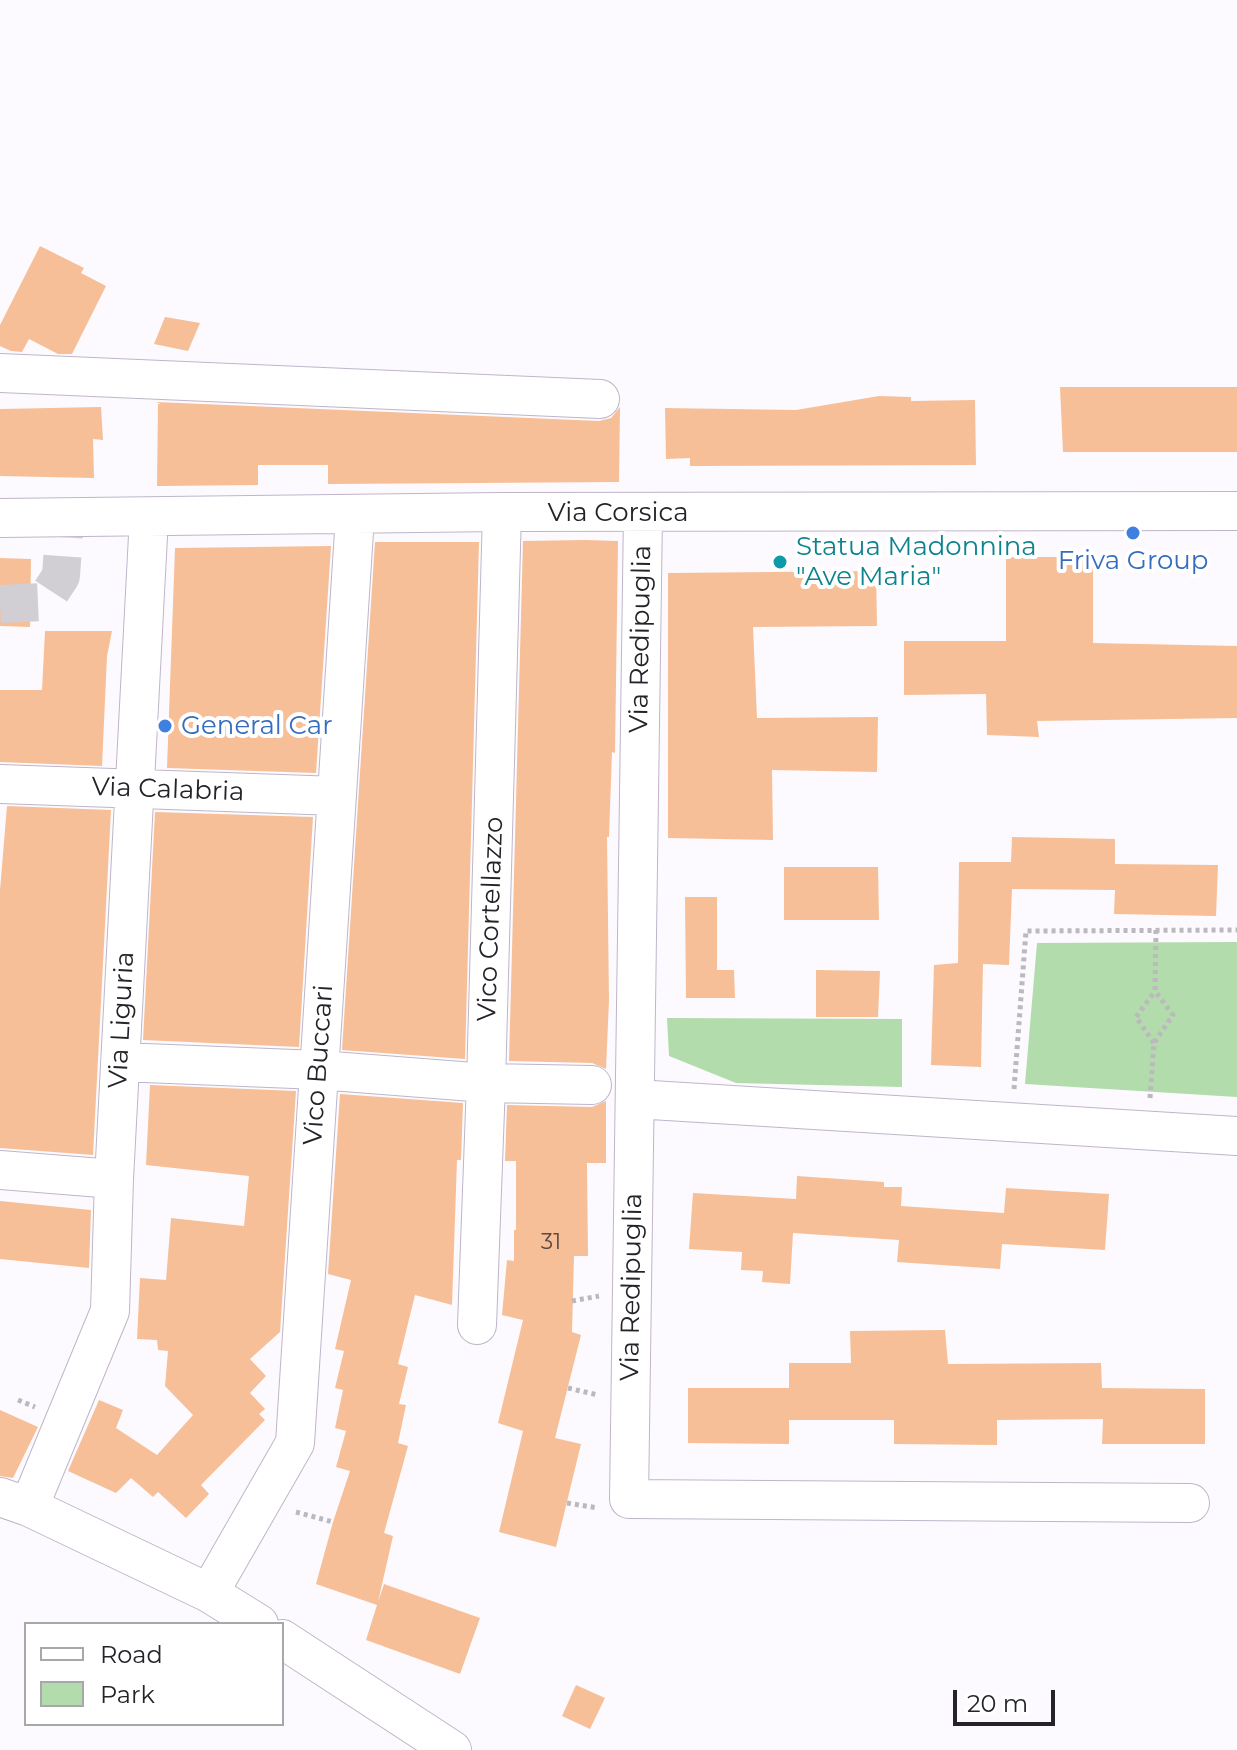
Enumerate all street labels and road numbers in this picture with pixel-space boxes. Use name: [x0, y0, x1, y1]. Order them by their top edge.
street label: Via Corsica: [547, 497, 689, 529]
street label: Via Redipuglia: [624, 545, 658, 733]
street label: Via Calabria: [91, 772, 245, 808]
street label: Vico Cortellazzo: [472, 816, 510, 1022]
street label: Via Liguria: [103, 951, 141, 1089]
street label: Vico Buccari: [298, 984, 340, 1146]
street label: Via Redipuglia: [615, 1193, 649, 1381]

